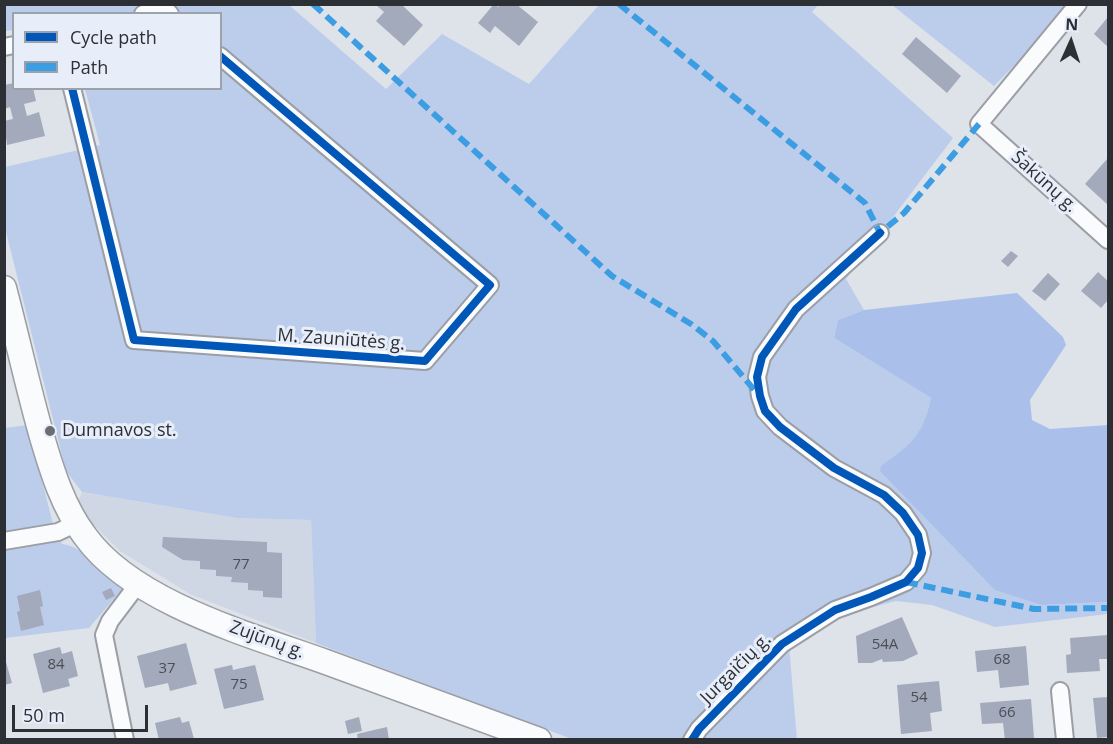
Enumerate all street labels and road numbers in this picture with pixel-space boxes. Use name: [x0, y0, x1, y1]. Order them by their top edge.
street label: Šakūnų g.: [1006, 147, 1082, 217]
street label: M. Zauniūtės g.: [276, 325, 406, 355]
street label: Zujūnų g.: [227, 616, 307, 664]
street label: Jurgaičių g.: [696, 629, 776, 709]

